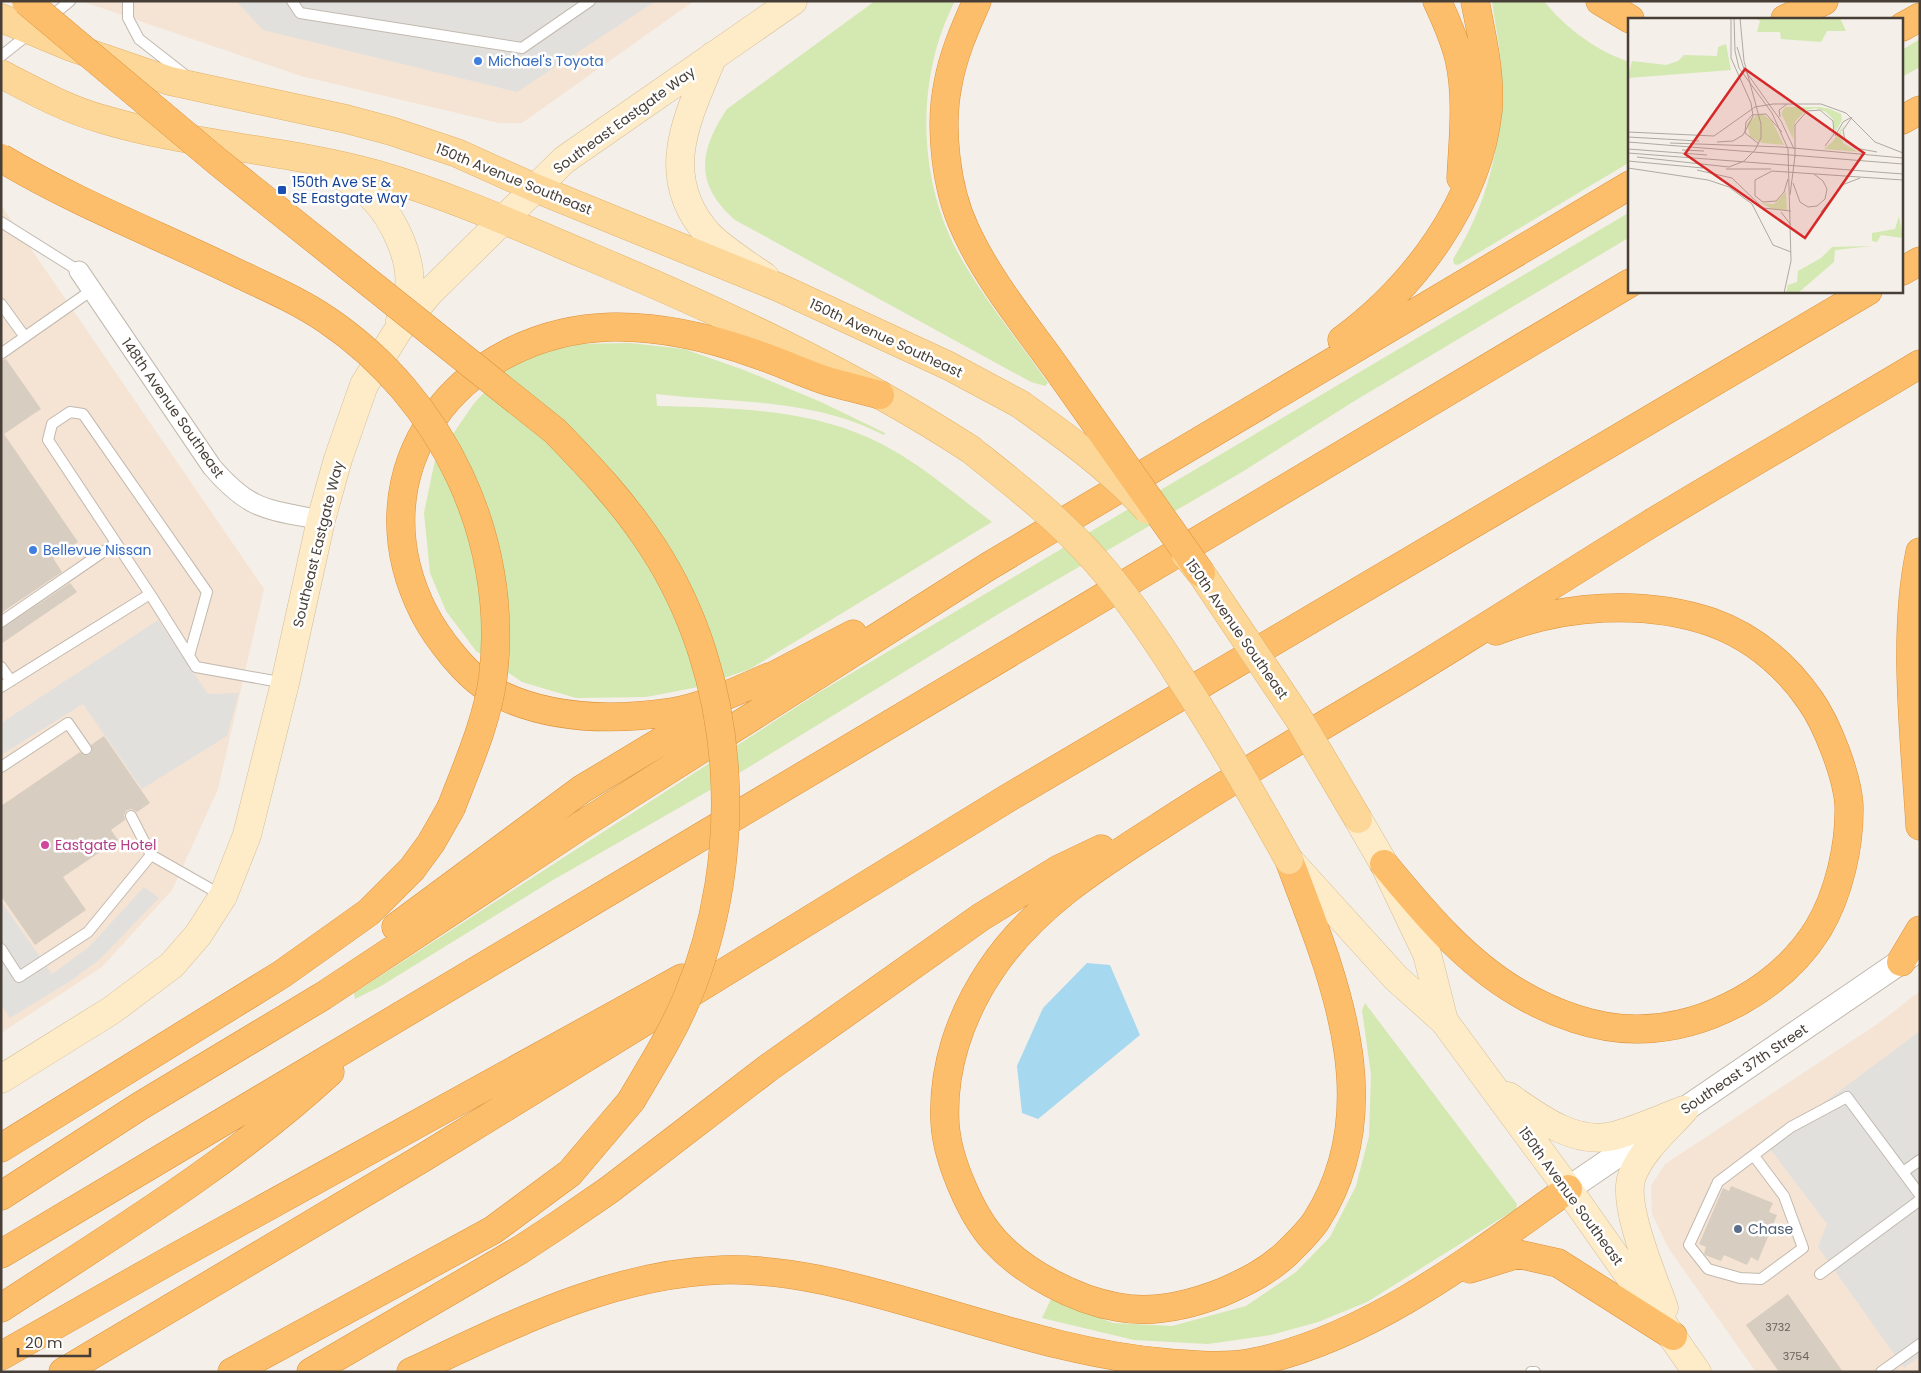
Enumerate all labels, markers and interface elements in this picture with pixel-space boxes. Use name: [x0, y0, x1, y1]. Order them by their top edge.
inset map: [1628, 18, 1904, 292]
place label: Michael's Toyota: [488, 51, 604, 71]
marker: Michael's Toyota: [472, 55, 484, 67]
street label: Southeast Eastgate Way: [549, 62, 699, 178]
street label: 150th Avenue Southeast: [433, 138, 595, 220]
place label: 150th Ave SE & SE Eastgate Way: [292, 172, 408, 208]
marker: 150th Ave SE & SE Eastgate Way: [276, 184, 288, 196]
street label: 150th Avenue Southeast: [806, 294, 966, 382]
street label: 148th Avenue Southeast: [117, 334, 229, 482]
street label: Southeast Eastgate Way: [288, 459, 348, 629]
place label: Bellevue Nissan: [43, 540, 151, 560]
marker: Bellevue Nissan: [27, 544, 39, 556]
street label: 150th Avenue Southeast: [1181, 555, 1293, 703]
place label: Eastgate Hotel: [55, 835, 156, 855]
marker: Eastgate Hotel: [39, 839, 51, 851]
street label: Southeast 37th Street: [1677, 1019, 1811, 1119]
street label: 150th Avenue Southeast: [1514, 1123, 1628, 1269]
place label: Chase: [1748, 1219, 1794, 1239]
marker: Chase: [1732, 1223, 1744, 1235]
house number: 3732: [1765, 1319, 1791, 1335]
scale bar: [18, 1326, 90, 1358]
text: 20 m: [25, 1332, 63, 1353]
house number: 3754: [1783, 1348, 1809, 1364]

